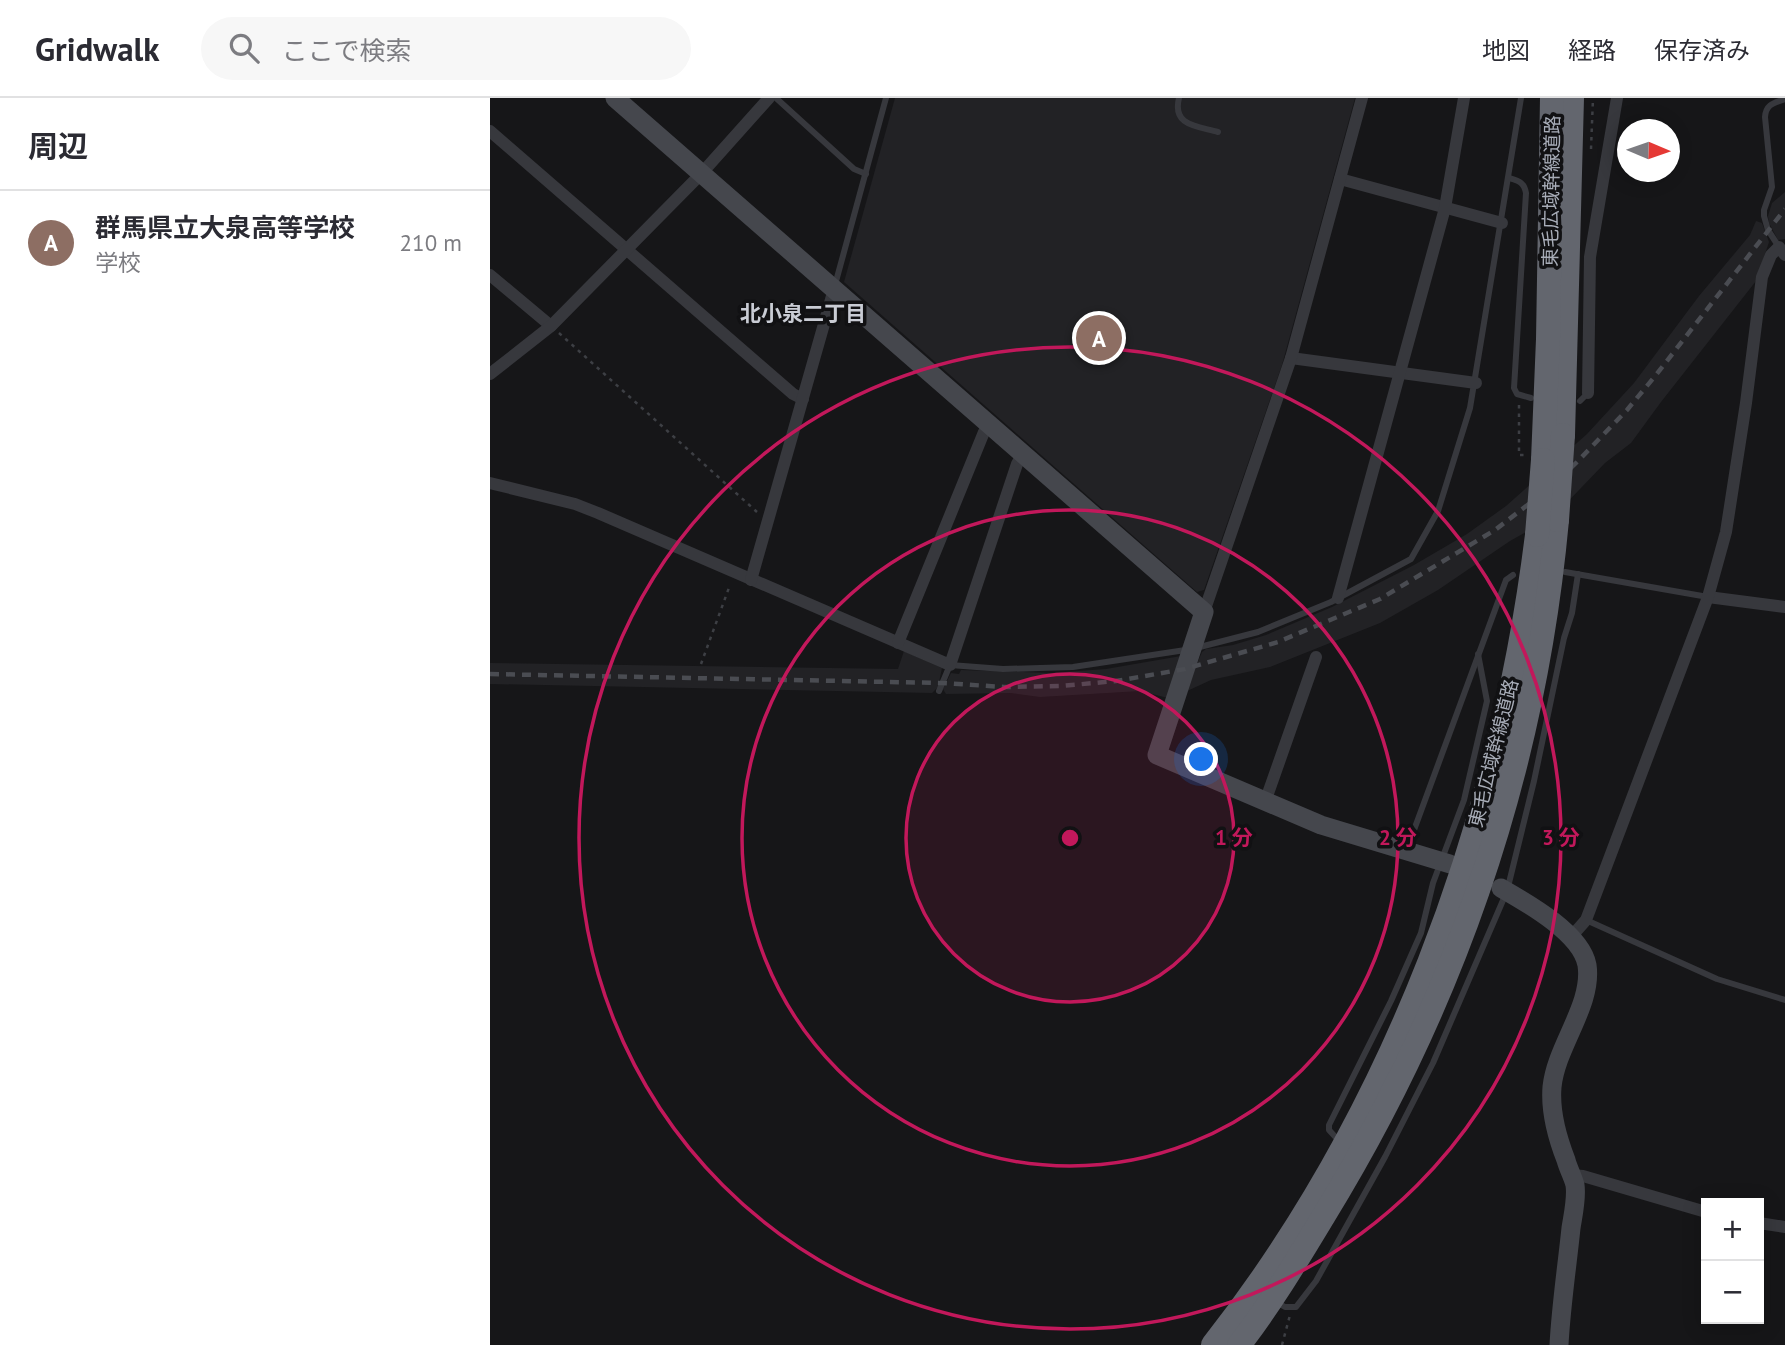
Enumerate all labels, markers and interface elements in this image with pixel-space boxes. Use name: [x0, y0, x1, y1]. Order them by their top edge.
search box: [201, 17, 691, 80]
text: Gridwalk: [35, 27, 159, 70]
icon: search: [225, 29, 263, 67]
text: ここで検索: [281, 34, 411, 67]
text: 地図: [1482, 35, 1530, 66]
text: 経路: [1568, 35, 1616, 66]
text: 保存済み: [1654, 35, 1750, 66]
street label: 東毛広域幹線道路: [1538, 115, 1564, 267]
north arrow: [1617, 119, 1680, 182]
text: 周辺: [28, 126, 88, 165]
text: 群馬県立大泉高等学校: [95, 211, 355, 244]
text: A: [44, 228, 58, 257]
text: 210 m: [400, 228, 462, 257]
text: 学校: [95, 248, 141, 277]
district label: 北小泉二丁目: [740, 300, 866, 327]
pin: A: [1076, 312, 1122, 364]
street label: 東毛広域幹線道路: [1463, 676, 1523, 830]
your location: [1184, 742, 1218, 776]
text: 1 分: [1215, 824, 1253, 851]
text: 2 分: [1379, 824, 1417, 851]
text: 3 分: [1542, 824, 1580, 851]
centre of rings: [1058, 826, 1082, 850]
map controls: [1701, 1198, 1764, 1324]
button: +: [1701, 1198, 1764, 1261]
button: −: [1701, 1261, 1764, 1324]

